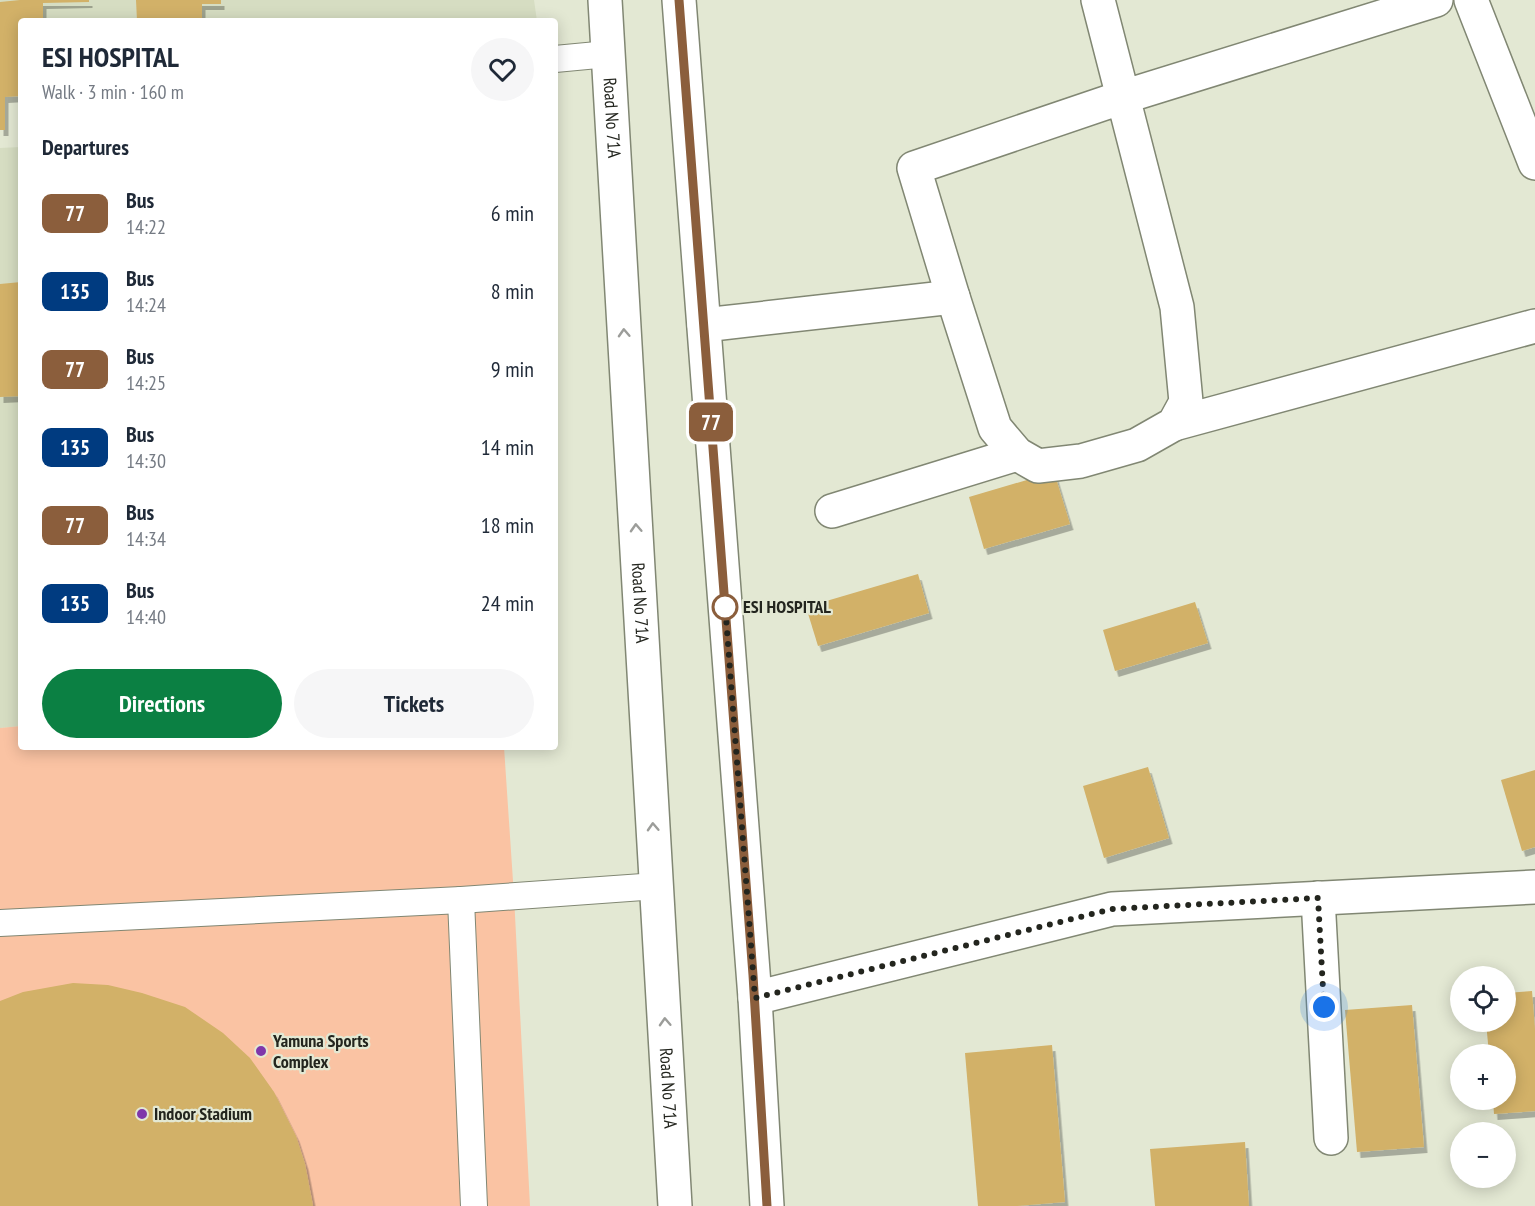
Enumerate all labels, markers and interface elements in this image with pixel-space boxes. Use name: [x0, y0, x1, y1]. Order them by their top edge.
text: ESI HOSPITAL: [42, 38, 179, 75]
button: heart: [471, 38, 534, 101]
street label: Road No 71A: [599, 77, 626, 159]
text: Walk · 3 min · 160 m: [42, 79, 184, 105]
text: Departures: [42, 133, 129, 161]
text: Bus: [126, 186, 154, 214]
text: 6 min: [491, 199, 534, 227]
text: 77: [65, 200, 85, 227]
text: 14:22: [126, 214, 166, 240]
text: Bus: [126, 264, 154, 292]
text: 8 min: [491, 277, 534, 305]
text: 135: [60, 278, 90, 305]
text: 14:24: [126, 292, 166, 318]
one-way arrow: [618, 328, 631, 337]
text: Bus: [126, 342, 154, 370]
text: 9 min: [491, 355, 534, 383]
text: 77: [65, 356, 85, 383]
text: 14:25: [126, 370, 166, 396]
line badge: 77: [684, 402, 738, 442]
text: 77: [701, 409, 721, 436]
text: Bus: [126, 420, 154, 448]
text: 14 min: [481, 433, 534, 461]
text: 135: [60, 434, 90, 461]
text: 14:30: [126, 448, 166, 474]
text: Bus: [126, 498, 154, 526]
text: 18 min: [481, 511, 534, 539]
text: 77: [65, 512, 85, 539]
one-way arrow: [629, 523, 642, 532]
text: 14:34: [126, 526, 166, 552]
street label: Road No 71A: [627, 562, 654, 644]
text: Bus: [126, 576, 154, 604]
text: 24 min: [481, 589, 534, 617]
text: 135: [60, 590, 90, 617]
marker: ESI HOSPITAL: [712, 594, 738, 620]
place label: ESI HOSPITAL: [743, 595, 831, 618]
text: 14:40: [126, 604, 166, 630]
button: Directions: [42, 669, 282, 738]
button: Tickets: [294, 669, 534, 738]
one-way arrow: [647, 823, 660, 832]
map controls: [1450, 966, 1516, 1188]
button: locate: [1450, 966, 1516, 1032]
your location: [1309, 992, 1339, 1022]
one-way arrow: [658, 1017, 671, 1026]
place label: Yamuna Sports Complex: [272, 1029, 369, 1073]
marker: Yamuna Sports Complex: [254, 1044, 268, 1058]
button: +: [1450, 1044, 1516, 1110]
street label: Road No 71A: [655, 1047, 683, 1130]
place label: Indoor Stadium: [154, 1102, 252, 1125]
marker: Indoor Stadium: [135, 1107, 149, 1121]
button: −: [1450, 1122, 1516, 1188]

